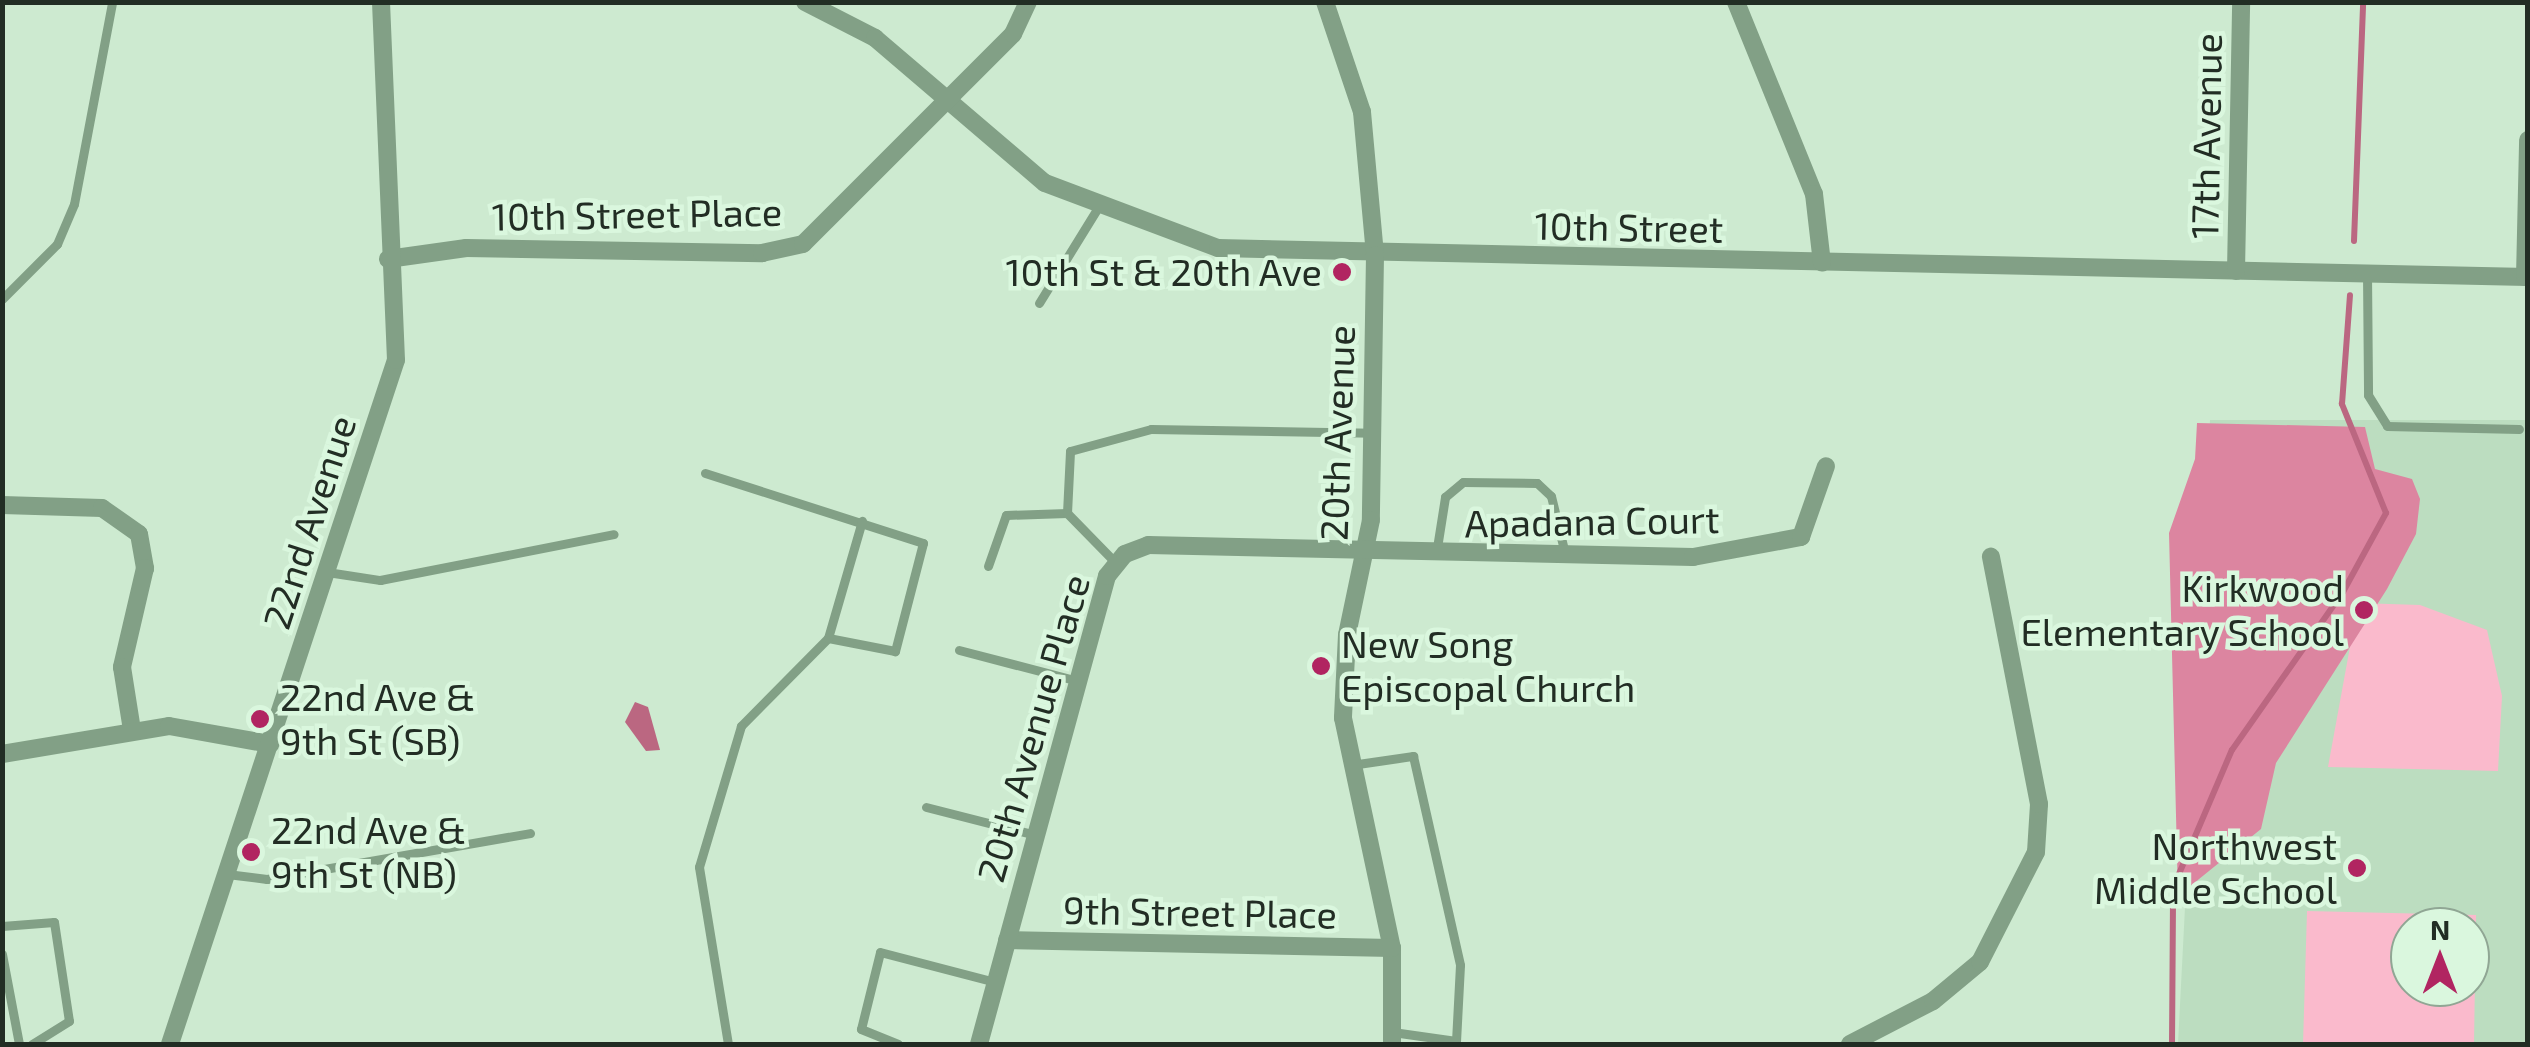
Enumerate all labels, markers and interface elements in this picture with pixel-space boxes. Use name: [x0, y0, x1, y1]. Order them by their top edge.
street label: 17th Avenue: [2181, 32, 2231, 240]
street label: 10th Street Place: [491, 189, 783, 239]
street label: 10th Street: [1534, 203, 1724, 251]
place label: 10th St & 20th Ave: [1005, 249, 1322, 295]
marker: 10th St & 20th Ave: [1331, 261, 1353, 283]
street label: 20th Avenue: [1310, 324, 1364, 542]
street label: 22nd Avenue: [253, 409, 365, 635]
street label: Apadana Court: [1464, 496, 1720, 546]
place label: Kirkwood Elementary School: [2020, 565, 2344, 654]
street label: 20th Avenue Place: [967, 569, 1099, 887]
marker: Kirkwood Elementary School: [2353, 599, 2375, 621]
place label: New Song Episcopal Church: [1341, 621, 1636, 711]
marker: New Song Episcopal Church: [1310, 655, 1332, 677]
place label: 22nd Ave & 9th St (SB): [280, 674, 476, 764]
marker: 22nd Ave & 9th St (SB): [249, 708, 271, 730]
place label: 22nd Ave & 9th St (NB): [271, 807, 467, 896]
place label: Northwest Middle School: [2094, 823, 2337, 912]
marker: 22nd Ave & 9th St (NB): [240, 841, 262, 863]
marker: Northwest Middle School: [2346, 857, 2368, 879]
street label: 9th Street Place: [1063, 887, 1337, 937]
north arrow: [2390, 907, 2490, 1007]
text: N: [2430, 912, 2450, 946]

